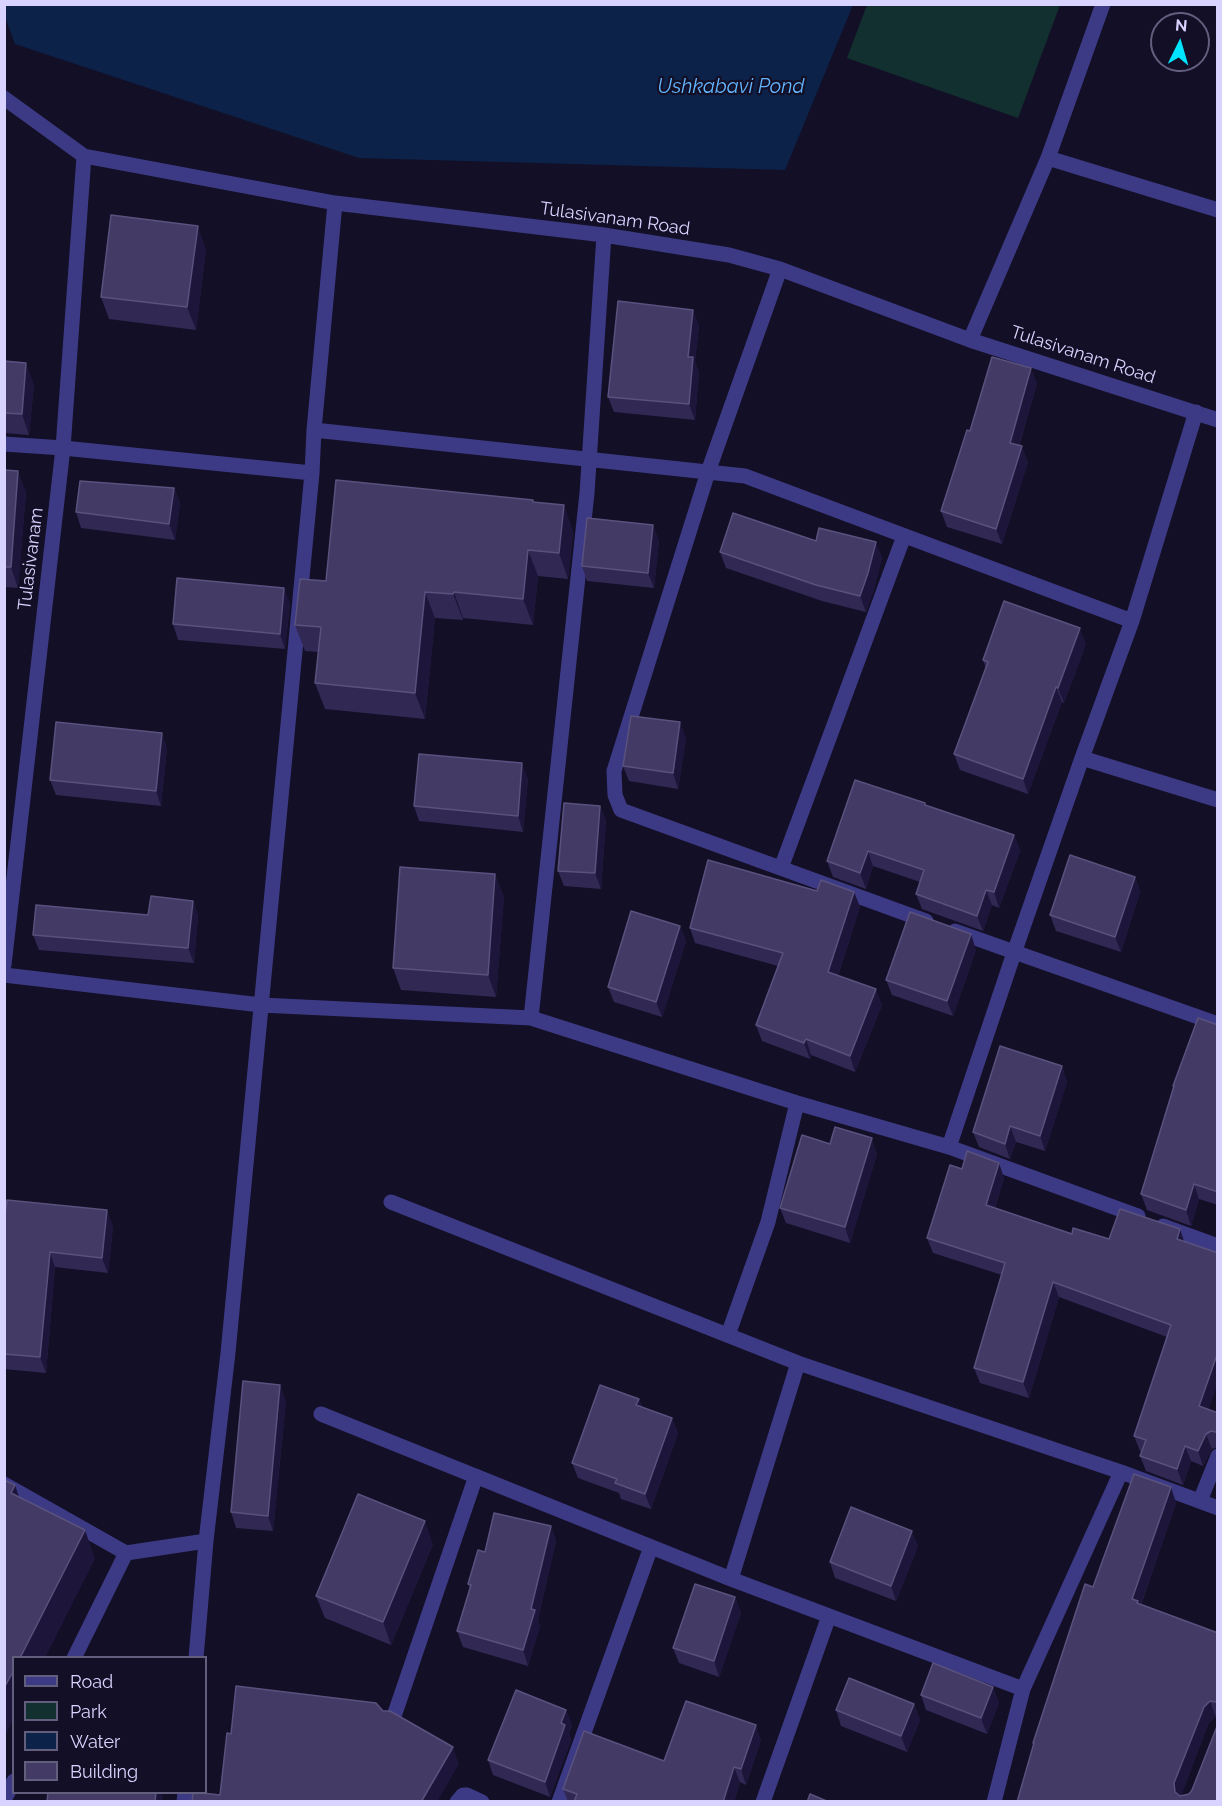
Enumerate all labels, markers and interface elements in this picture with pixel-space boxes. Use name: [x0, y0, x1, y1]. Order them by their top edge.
north arrow: [1150, 12, 1210, 72]
text: N: [1175, 16, 1188, 36]
water label: Ushkabavi Pond: [658, 75, 804, 99]
street label: Tulasivanam Road: [539, 198, 691, 240]
street label: Tulasivanam Road: [1008, 321, 1158, 389]
street label: Tulasivanam: [14, 506, 48, 612]
legend: [12, 1656, 207, 1794]
text: Road: [70, 1671, 113, 1692]
text: Park: [70, 1701, 107, 1722]
text: Water: [70, 1731, 120, 1752]
text: Building: [70, 1761, 138, 1782]

